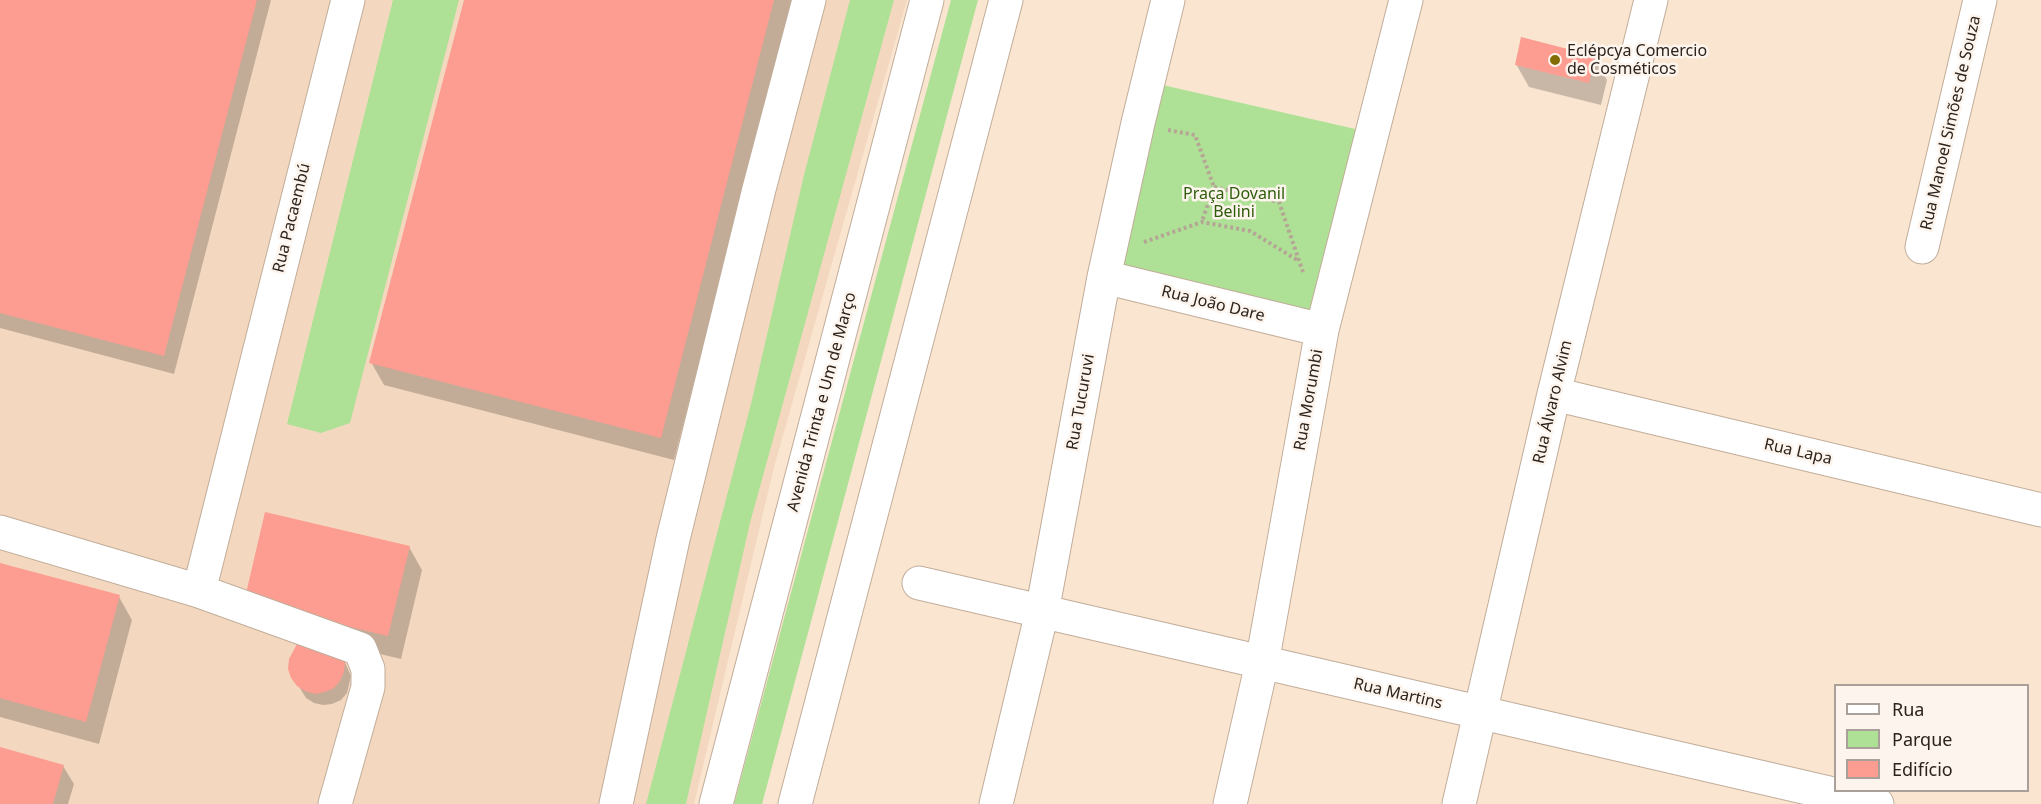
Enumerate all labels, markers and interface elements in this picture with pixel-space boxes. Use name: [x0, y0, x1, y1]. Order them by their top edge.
street label: Rua Manoel Simões de Souza: [1917, 14, 1985, 232]
place label: Eclépcya Comercio de Cosméticos: [1567, 41, 1707, 79]
marker: Eclépcya Comercio de Cosméticos: [1548, 53, 1562, 67]
street label: Rua Pacaembú: [269, 161, 315, 275]
park label: Praça Dovanil Belini: [1183, 184, 1285, 222]
street label: Rua João Dare: [1159, 282, 1267, 326]
street label: Avenida Trinta e Um de Março: [783, 290, 861, 514]
street label: Rua Álvaro Alvim: [1529, 338, 1577, 466]
street label: Rua Morumbi: [1291, 348, 1327, 452]
street label: Rua Tucuruvi: [1063, 352, 1099, 452]
street label: Rua Lapa: [1762, 435, 1834, 469]
street label: Rua Martins: [1352, 674, 1444, 714]
legend: [1834, 684, 2029, 792]
text: Rua: [1892, 697, 1924, 721]
text: Parque: [1892, 727, 1952, 751]
text: Edifício: [1892, 757, 1953, 781]

